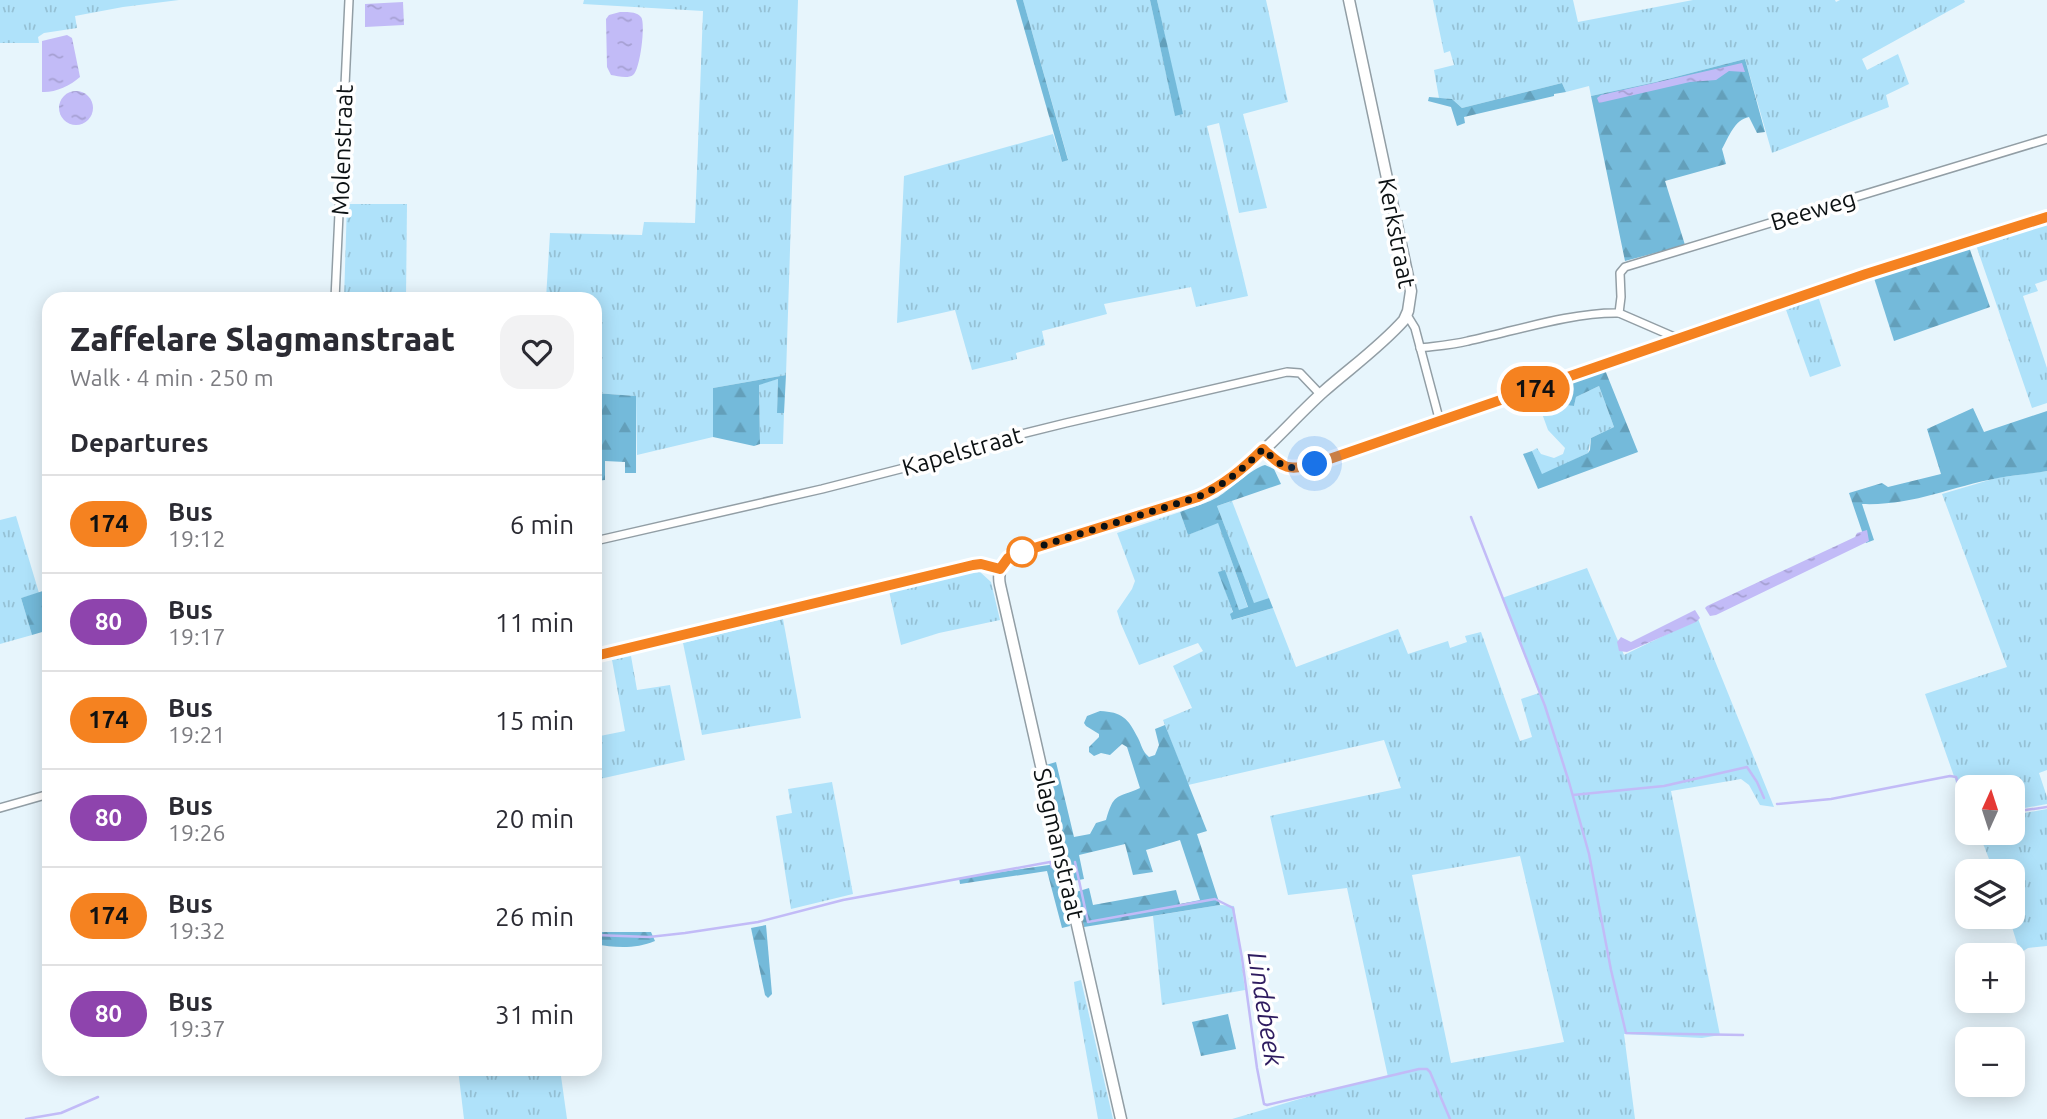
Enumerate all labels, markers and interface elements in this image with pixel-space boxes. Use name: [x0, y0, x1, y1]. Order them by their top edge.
street label: Molenstraat: [326, 83, 358, 216]
street label: Kerkstraat: [1373, 176, 1421, 291]
street label: Beeweg: [1767, 184, 1859, 236]
button: heart: [500, 315, 574, 389]
text: Zaffelare Slagmanstraat: [70, 320, 455, 357]
text: Walk · 4 min · 250 m: [70, 365, 274, 390]
line badge: 174: [1495, 366, 1575, 412]
text: 174: [1515, 375, 1555, 402]
street label: Kapelstraat: [899, 421, 1026, 481]
text: Departures: [70, 428, 208, 457]
your location: [1297, 446, 1332, 481]
text: Bus: [168, 497, 213, 526]
text: 174: [88, 510, 129, 537]
text: 6 min: [510, 510, 574, 539]
text: 19:12: [168, 526, 226, 551]
unlabelled marker: [1007, 537, 1037, 567]
text: Bus: [168, 595, 213, 624]
text: 80: [95, 608, 122, 635]
text: 11 min: [495, 608, 574, 637]
text: 19:17: [168, 624, 226, 649]
text: Bus: [168, 693, 213, 722]
text: 174: [88, 706, 129, 733]
text: 15 min: [495, 706, 574, 735]
text: 19:21: [168, 722, 226, 747]
street label: Slagmanstraat: [1028, 766, 1090, 923]
north arrow: [1955, 775, 2025, 845]
map controls: [1955, 775, 2025, 1097]
text: Bus: [168, 791, 213, 820]
text: 80: [95, 804, 122, 831]
text: 20 min: [495, 804, 574, 833]
text: 19:26: [168, 820, 226, 845]
button: layers: [1955, 859, 2025, 929]
text: Bus: [168, 889, 213, 918]
text: 174: [88, 902, 129, 929]
text: 26 min: [495, 902, 574, 931]
text: 19:32: [168, 918, 226, 943]
button: +: [1955, 943, 2025, 1013]
water label: Lindebeek: [1243, 950, 1289, 1069]
text: Bus: [168, 987, 213, 1016]
text: 80: [95, 1000, 122, 1027]
text: 31 min: [495, 1000, 574, 1029]
text: 19:37: [168, 1016, 226, 1041]
button: −: [1955, 1027, 2025, 1097]

